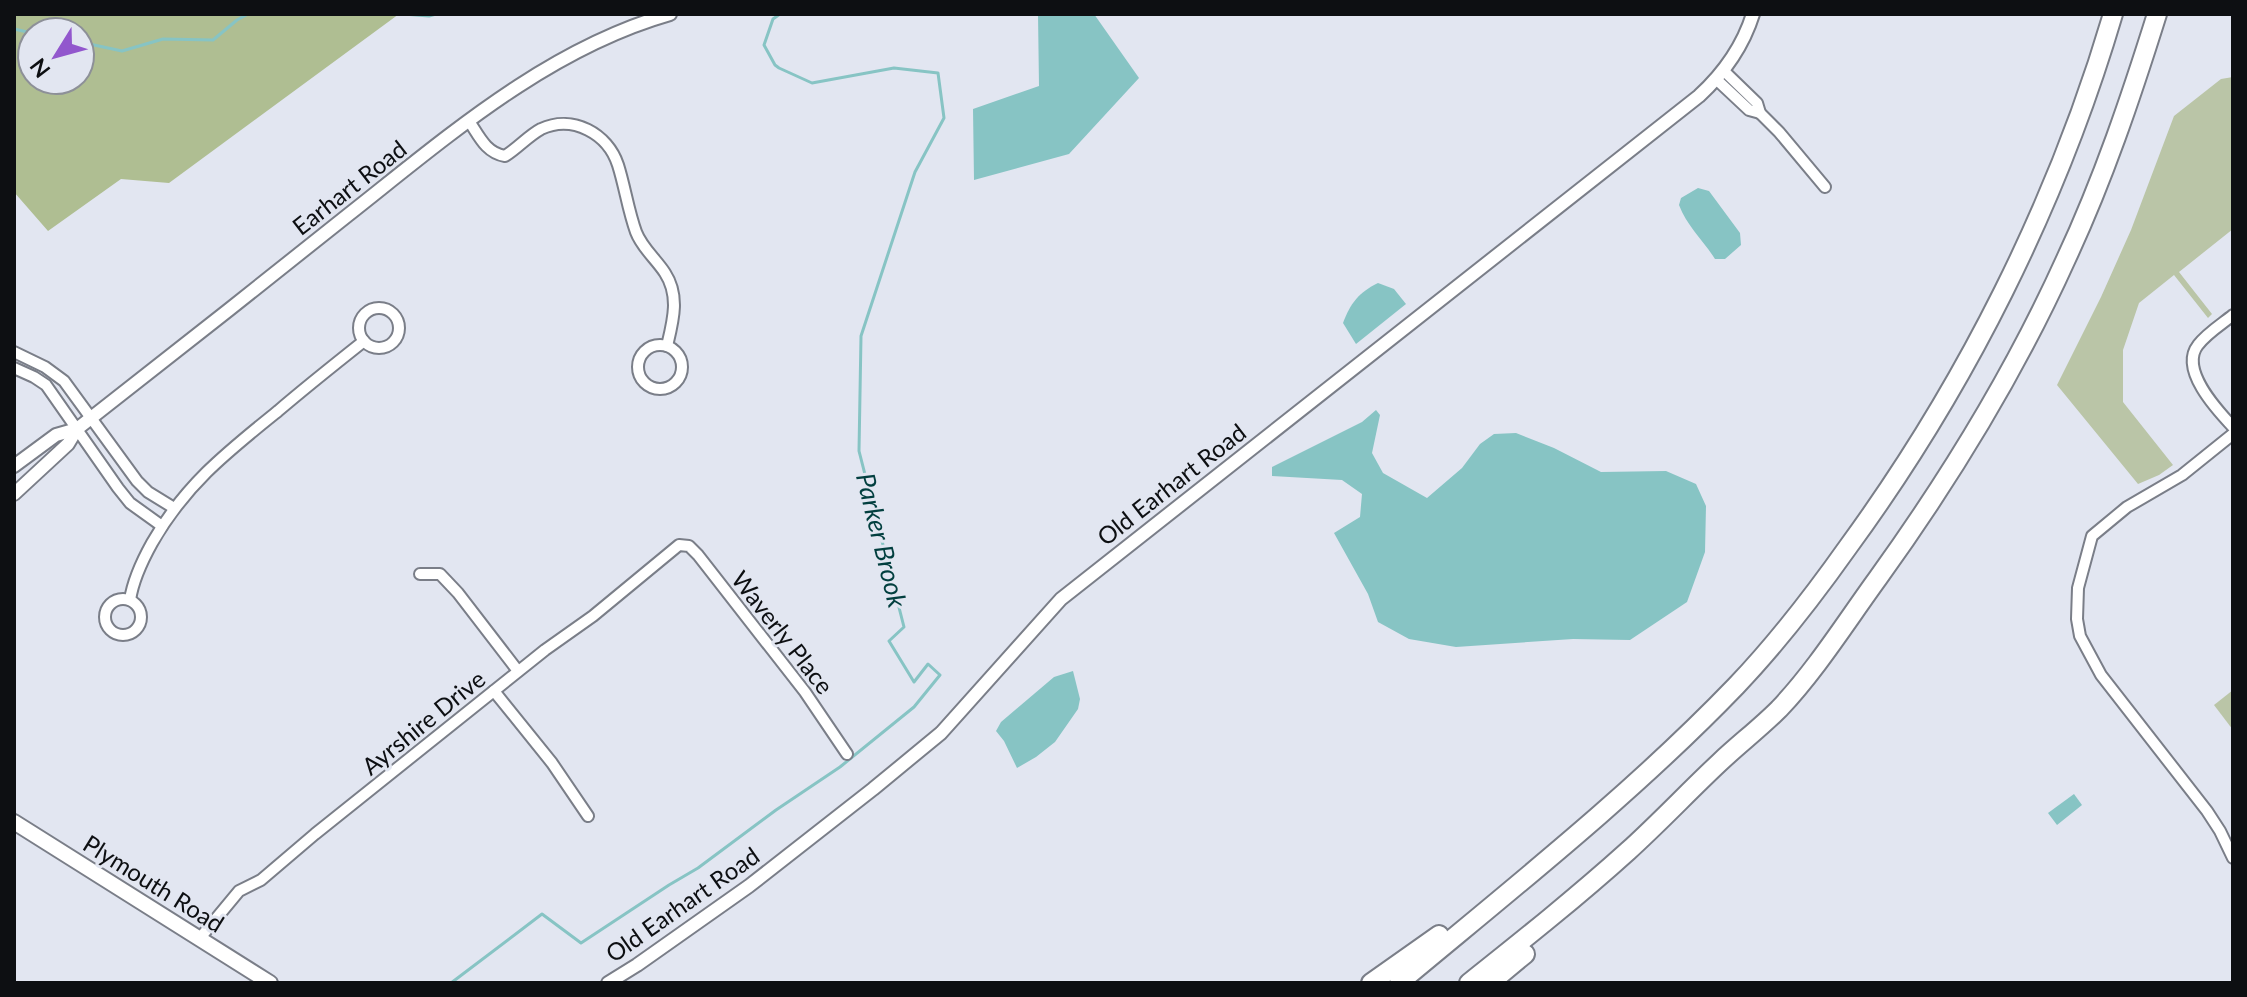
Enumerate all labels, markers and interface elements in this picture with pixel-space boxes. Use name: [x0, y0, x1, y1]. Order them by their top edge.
north arrow: [16, 16, 96, 96]
text: N: [24, 53, 56, 83]
street label: Earhart Road: [286, 134, 412, 240]
street label: Old Earhart Road: [1091, 417, 1251, 551]
water label: Parker Brook: [850, 469, 914, 611]
street label: Waverly Place: [726, 565, 840, 699]
street label: Ayrshire Drive: [356, 664, 490, 780]
street label: Plymouth Road: [78, 828, 230, 938]
street label: Old Earhart Road: [600, 840, 764, 968]

